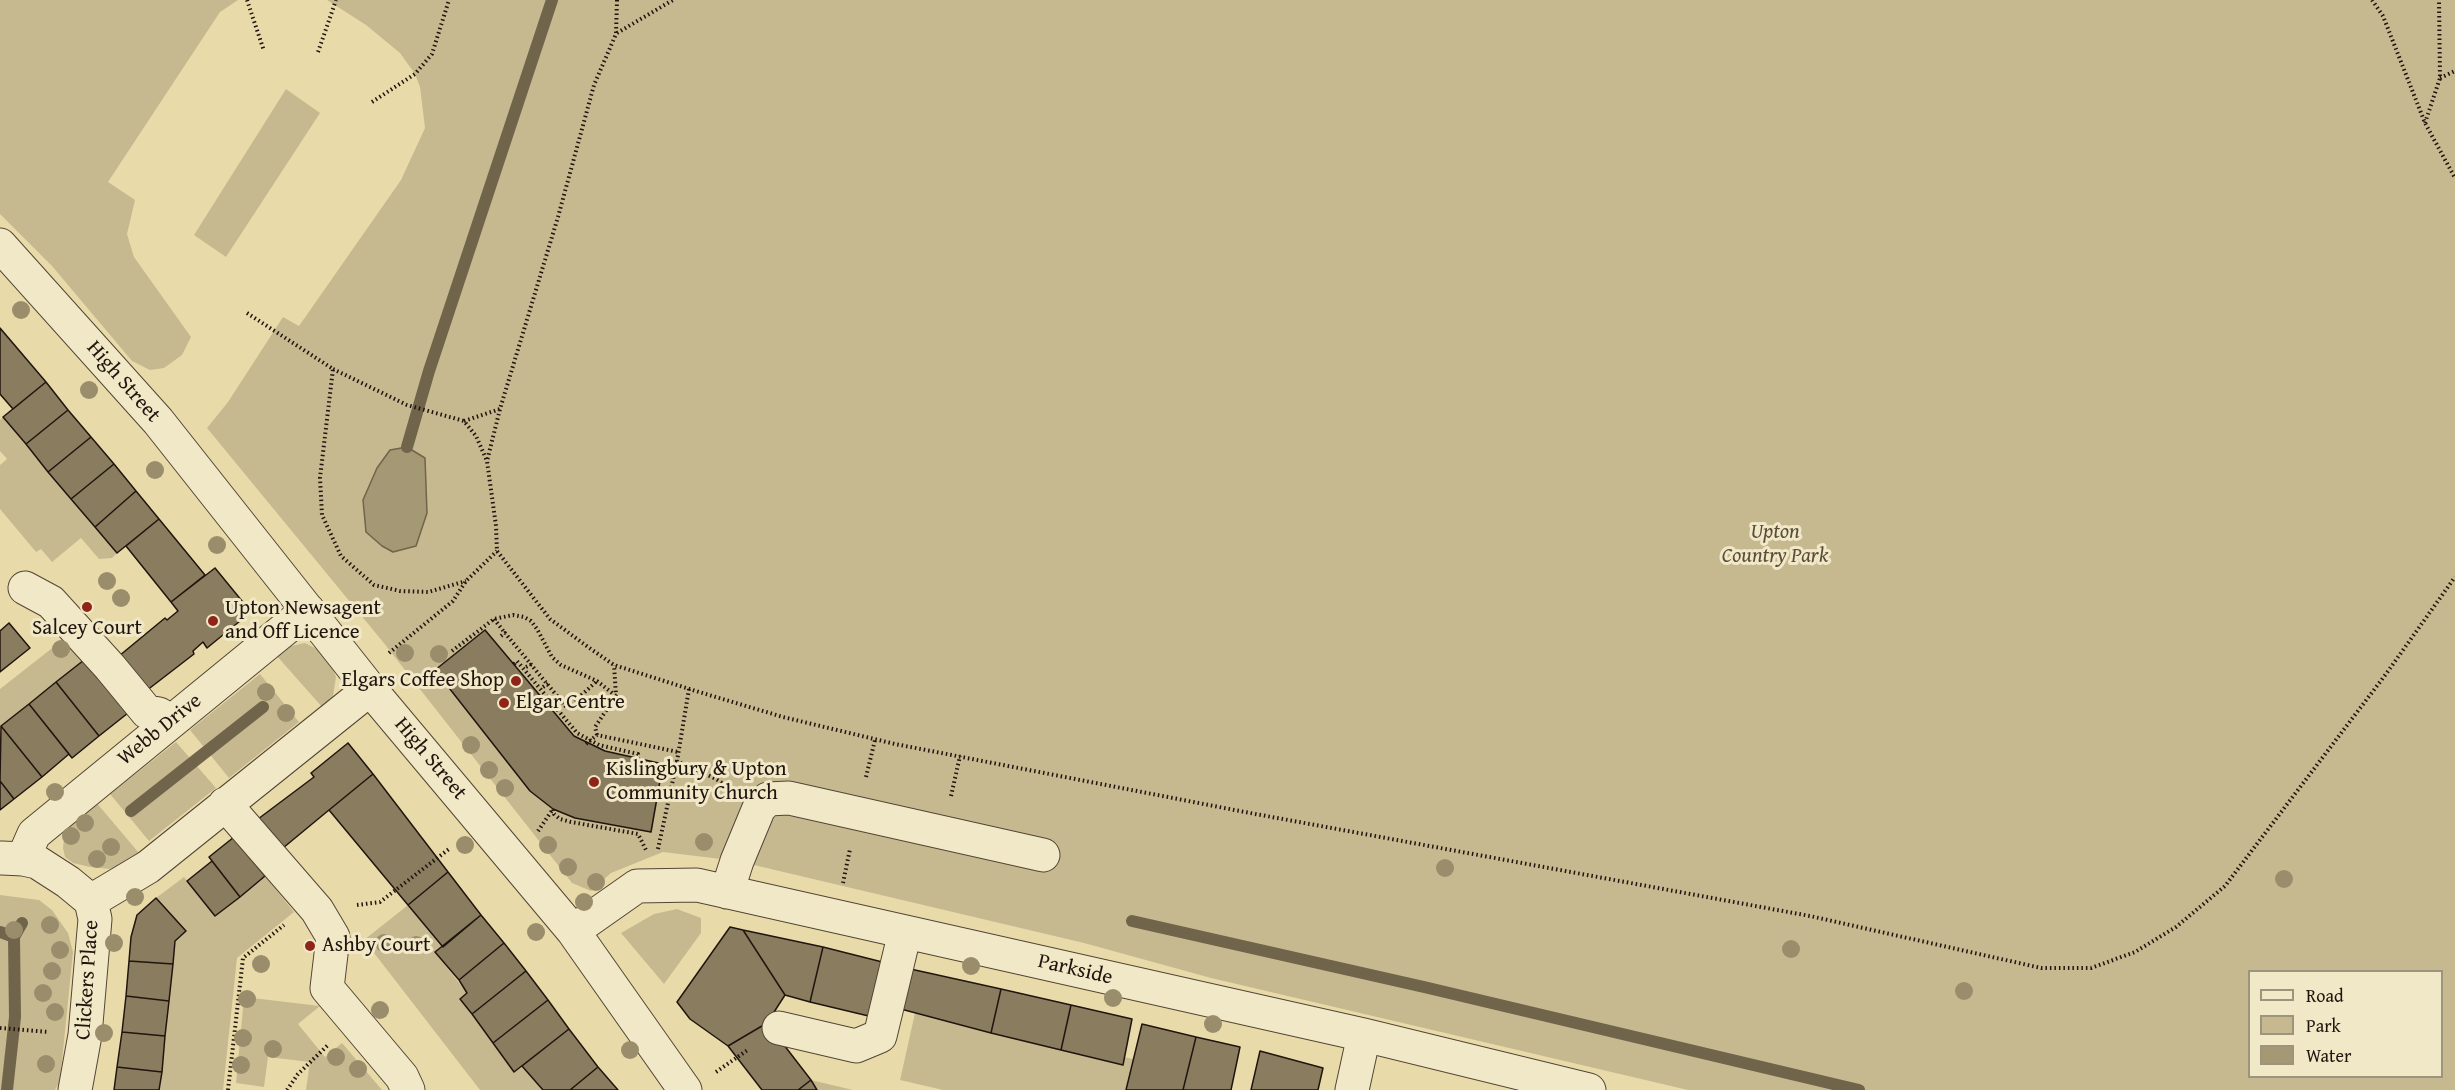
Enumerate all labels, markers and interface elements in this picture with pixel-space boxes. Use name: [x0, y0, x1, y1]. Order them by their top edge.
street label: High Street: [81, 336, 165, 428]
park label: Upton Country Park: [1722, 520, 1828, 570]
place label: Upton Newsagent and Off Licence: [225, 596, 381, 646]
marker: Salcey Court: [80, 600, 94, 614]
marker: Upton Newsagent and Off Licence: [206, 614, 220, 628]
place label: Salcey Court: [32, 616, 142, 642]
place label: Elgars Coffee Shop: [341, 668, 504, 694]
marker: Elgars Coffee Shop: [509, 674, 523, 688]
street label: Webb Drive: [113, 689, 207, 771]
place label: Elgar Centre: [516, 690, 625, 716]
marker: Elgar Centre: [497, 696, 511, 710]
street label: High Street: [388, 713, 472, 805]
place label: Kislingbury & Upton Community Church: [606, 757, 787, 807]
marker: Kislingbury & Upton Community Church: [587, 775, 601, 789]
street label: Clickers Place: [71, 919, 105, 1041]
place label: Ashby Court: [322, 933, 430, 959]
marker: Ashby Court: [303, 939, 317, 953]
street label: Parkside: [1035, 949, 1115, 991]
legend: [2248, 970, 2443, 1078]
text: Road: [2306, 982, 2344, 1009]
text: Park: [2306, 1012, 2341, 1039]
text: Water: [2306, 1042, 2351, 1069]

